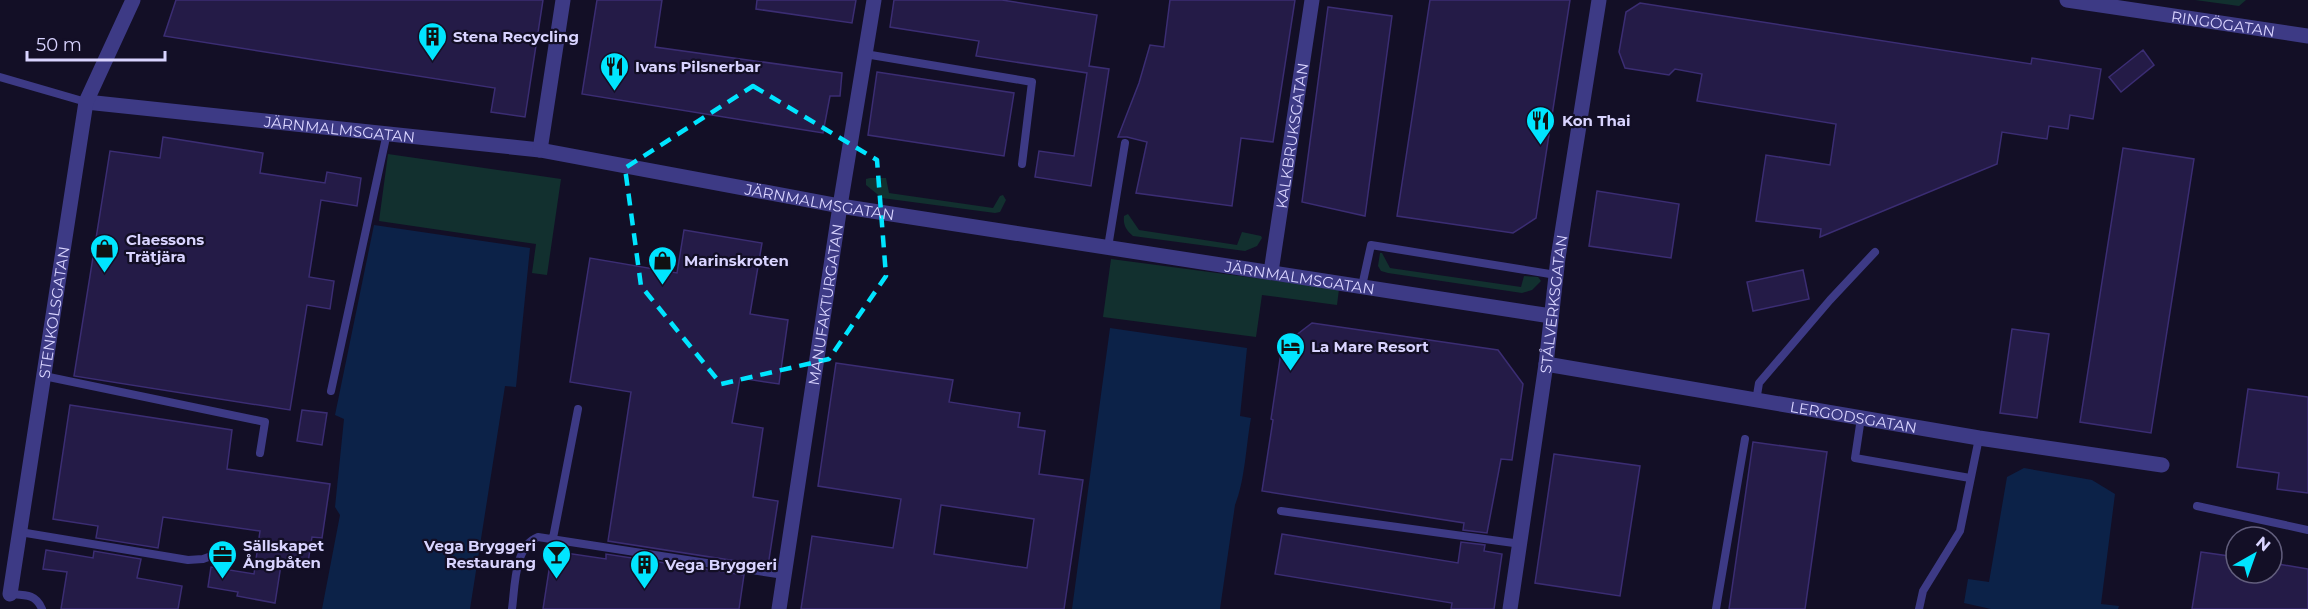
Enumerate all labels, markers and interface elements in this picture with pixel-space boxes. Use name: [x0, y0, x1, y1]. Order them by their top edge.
street label: RINGÖGATAN: [2170, 6, 2276, 40]
building icon: Stena Recycling: [416, 20, 448, 62]
scale bar: [27, 24, 165, 62]
place label: Stena Recycling: [453, 27, 579, 46]
text: 50 m: [36, 34, 82, 56]
restaurant icon: Ivans Pilsnerbar: [598, 50, 630, 92]
place label: Ivans Pilsnerbar: [635, 57, 761, 76]
street label: KALKBRUKSGATAN: [1271, 61, 1312, 210]
restaurant icon: Kon Thai: [1525, 104, 1557, 146]
street label: JÄRNMALMSGATAN: [262, 111, 416, 146]
place label: Kon Thai: [1562, 111, 1631, 130]
street label: JÄRNMALMSGATAN: [742, 179, 896, 224]
street label: MANUFAKTURGATAN: [803, 222, 847, 387]
place label: Claessons Trätjära: [126, 230, 204, 266]
shop icon: Claessons Trätjära: [89, 232, 121, 274]
street label: STÅLVERKSGATAN: [1535, 233, 1571, 375]
shop icon: Marinskroten: [647, 244, 679, 286]
street label: STENKOLSGATAN: [34, 245, 73, 380]
place label: Marinskroten: [684, 251, 789, 270]
street label: JÄRNMALMSGATAN: [1223, 256, 1376, 298]
hotel icon: La Mare Resort: [1274, 330, 1306, 372]
place label: La Mare Resort: [1311, 337, 1429, 356]
street label: LERGODSGATAN: [1789, 396, 1918, 437]
north arrow: [2224, 525, 2284, 585]
text: N: [2252, 532, 2274, 555]
place label: Sällskapet Ångbåten: [242, 536, 325, 572]
place label: Vega Bryggeri Restaurang: [423, 536, 536, 572]
office icon: Sällskapet Ångbåten: [206, 538, 238, 580]
bar icon: Vega Bryggeri Restaurang: [541, 538, 573, 580]
building icon: Vega Bryggeri: [628, 548, 660, 590]
place label: Vega Bryggeri: [664, 555, 777, 574]

